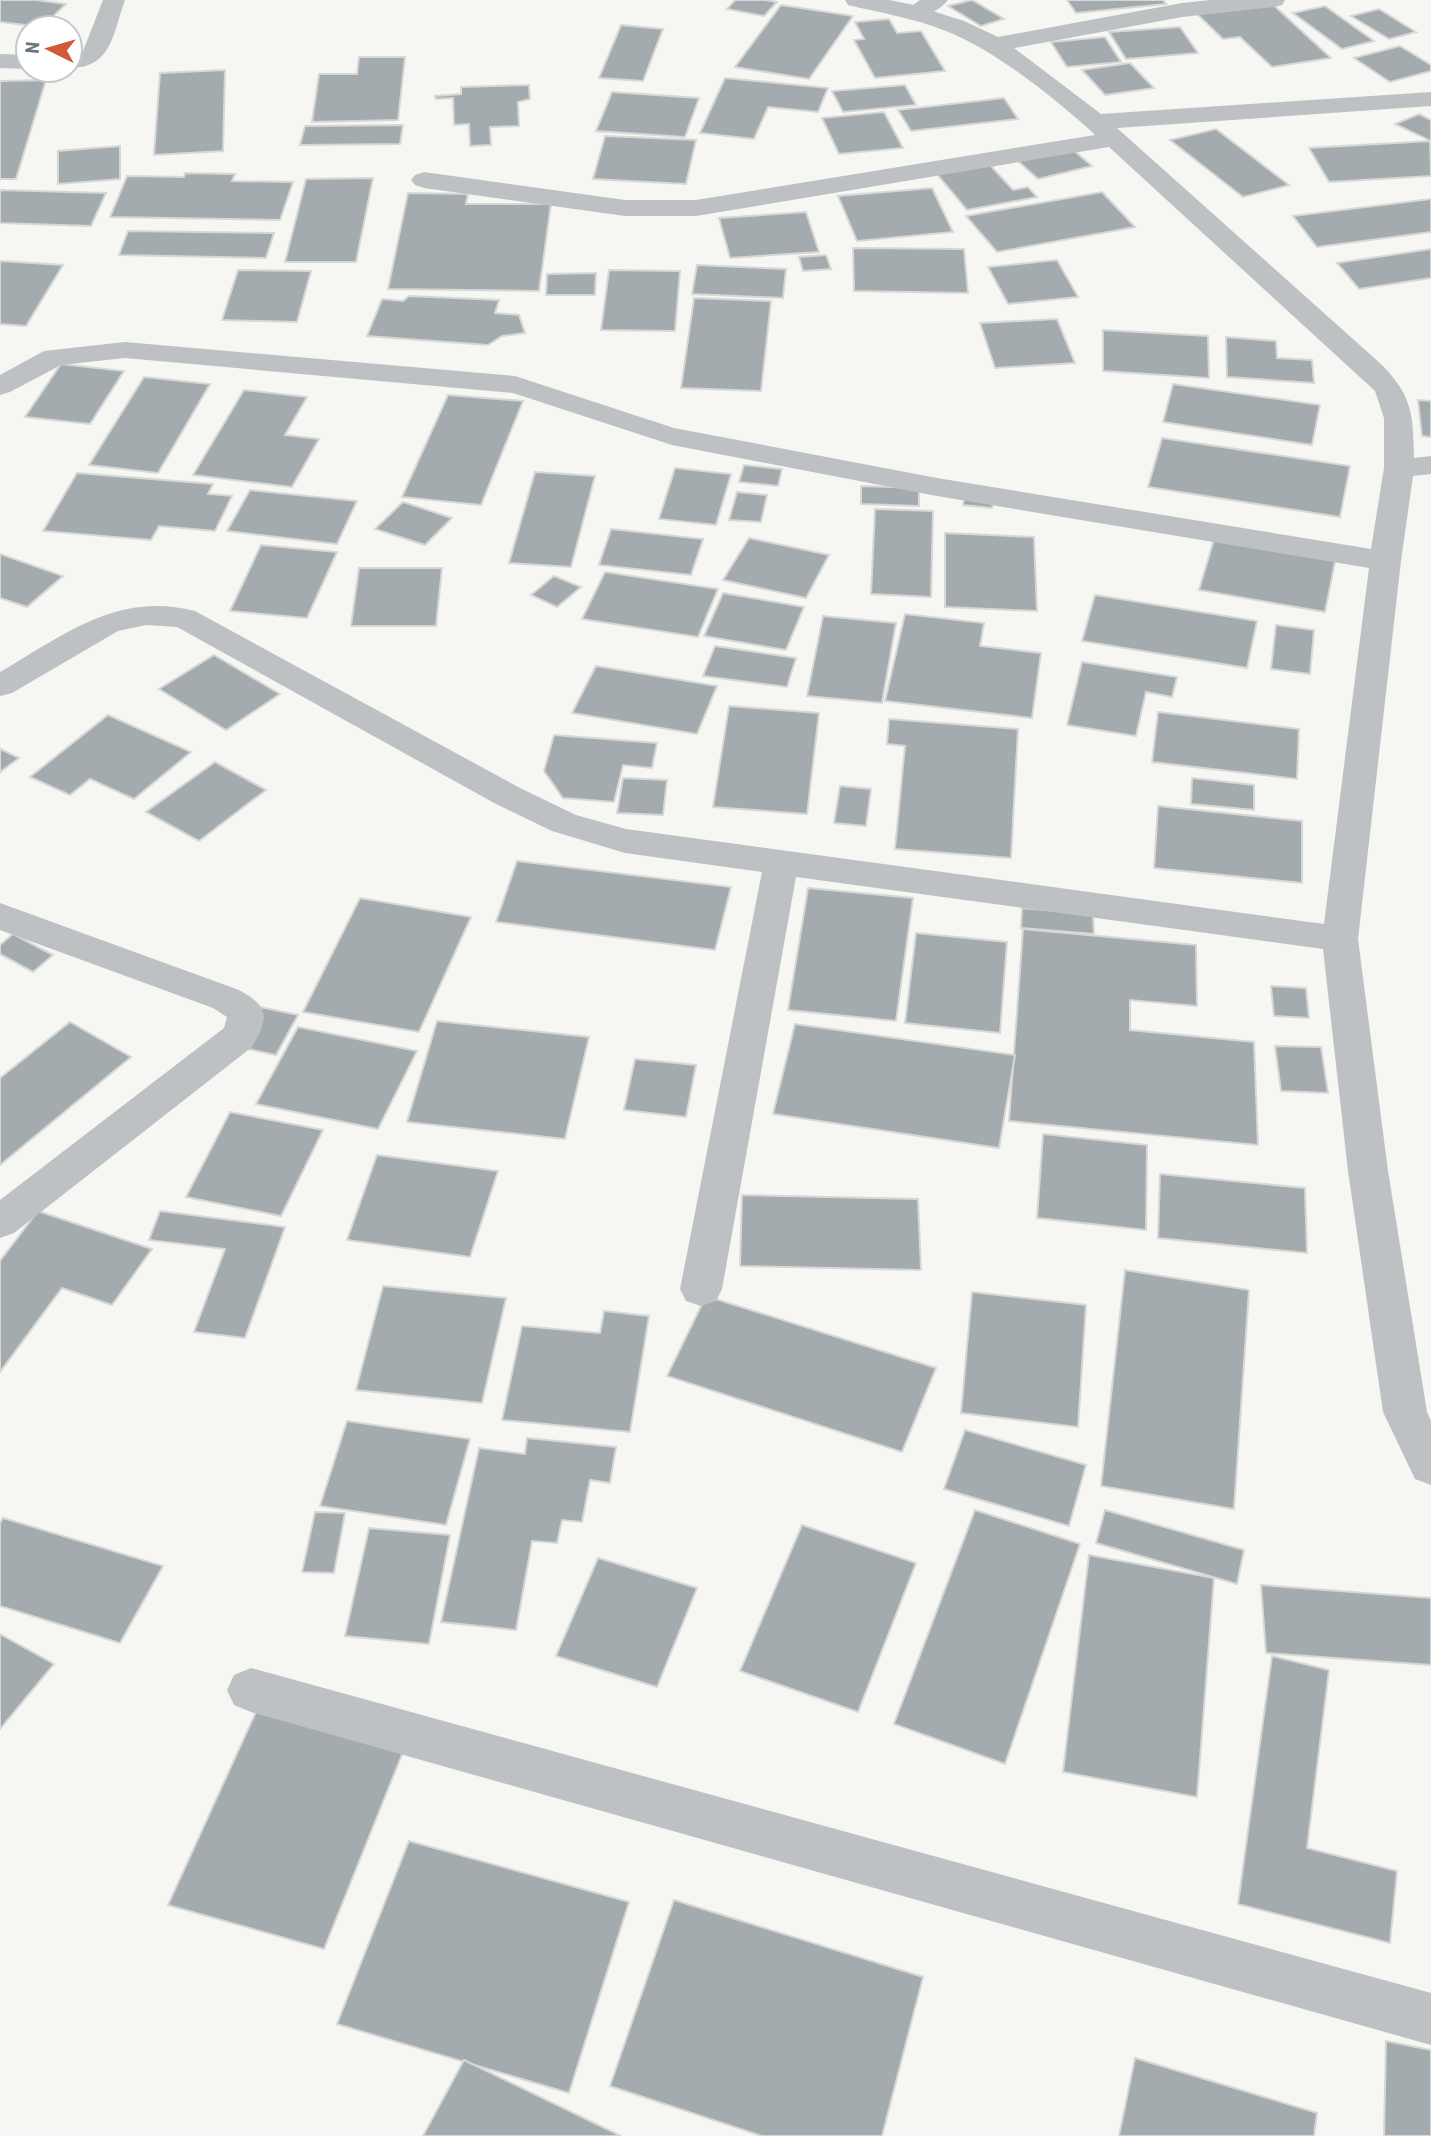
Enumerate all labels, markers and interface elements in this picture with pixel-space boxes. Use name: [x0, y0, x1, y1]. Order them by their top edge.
north arrow: [14, 14, 84, 84]
text: N: [21, 41, 45, 54]

